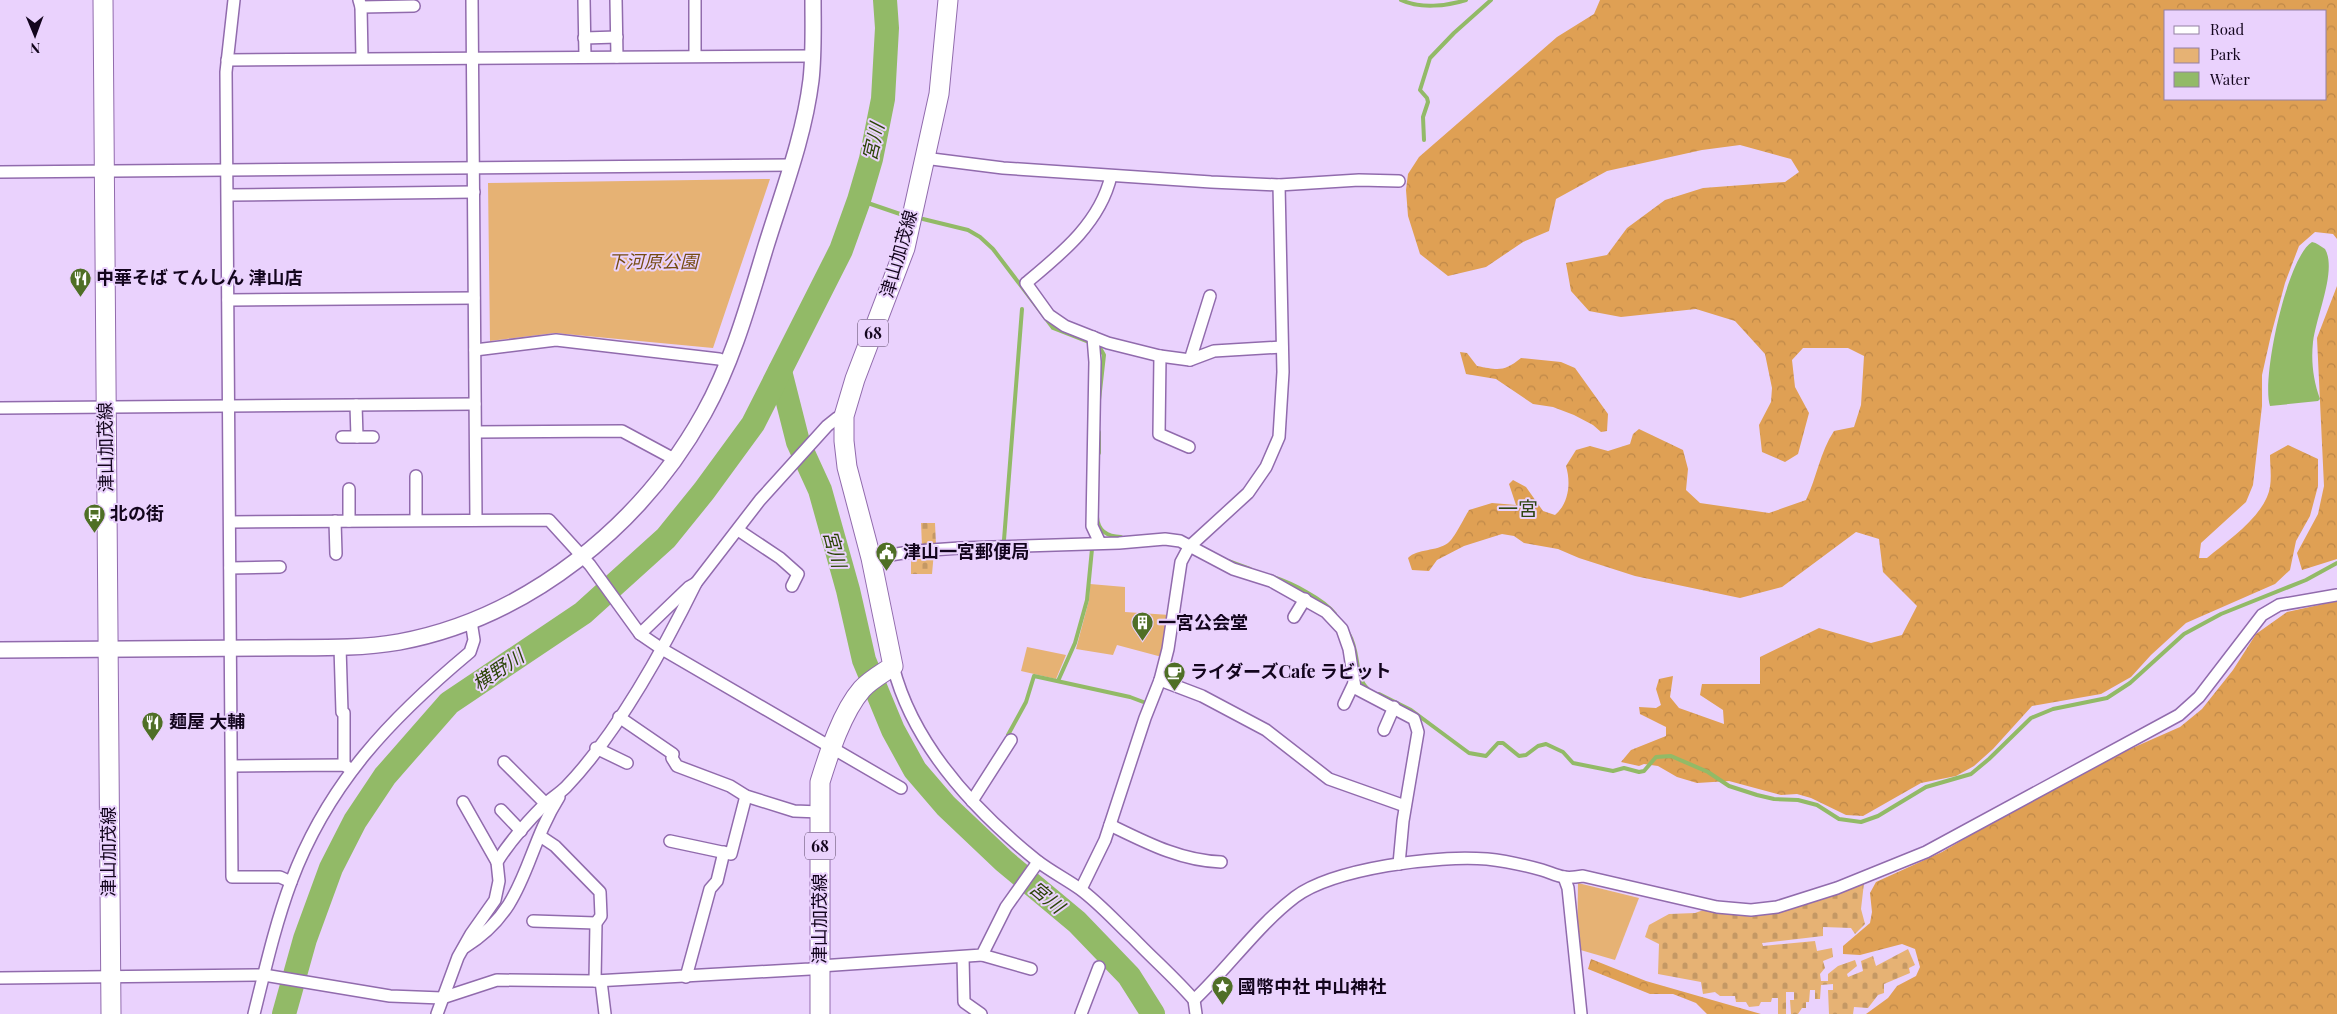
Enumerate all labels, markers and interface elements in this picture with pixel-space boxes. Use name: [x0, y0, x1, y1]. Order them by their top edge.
north arrow: [10, 10, 60, 60]
legend: [2164, 10, 2327, 100]
text: Road: [2210, 19, 2244, 39]
text: N: [30, 39, 40, 58]
text: Park: [2210, 44, 2242, 64]
text: Water: [2209, 69, 2250, 89]
water label: 宮川: [855, 118, 889, 163]
street label: 津山加茂線: [874, 207, 922, 300]
park label: 下河原公園: [608, 249, 701, 273]
place label: 中華そば てんしん 津山店: [96, 265, 302, 289]
restaurant icon: 中華そば てんしん 津山店: [68, 266, 92, 297]
road number: 68: [858, 319, 888, 346]
street label: 津山加茂線: [92, 402, 118, 492]
district label: 一宮: [1498, 494, 1538, 521]
place label: 北の街: [110, 501, 164, 525]
bus stop icon: 北の街: [82, 502, 106, 533]
water label: 宮川: [818, 527, 854, 572]
place label: 津山一宮郵便局: [903, 539, 1029, 563]
public building icon: 津山一宮郵便局: [875, 540, 899, 571]
place label: 一宮公会堂: [1158, 610, 1248, 634]
building icon: 一宮公会堂: [1130, 611, 1154, 642]
water label: 横野川: [467, 641, 530, 696]
place label: ライダーズCafe ラビット: [1190, 659, 1392, 683]
cafe icon: ライダーズCafe ラビット: [1162, 660, 1186, 691]
place label: 麺屋 大輔: [169, 709, 245, 733]
restaurant icon: 麺屋 大輔: [141, 710, 165, 741]
street label: 津山加茂線: [96, 807, 120, 897]
road number: 68: [805, 832, 835, 859]
street label: 津山加茂線: [807, 874, 831, 964]
water label: 宮川: [1025, 874, 1072, 920]
place label: 國幣中社 中山神社: [1238, 974, 1386, 998]
place icon: 國幣中社 中山神社: [1210, 975, 1234, 1006]

